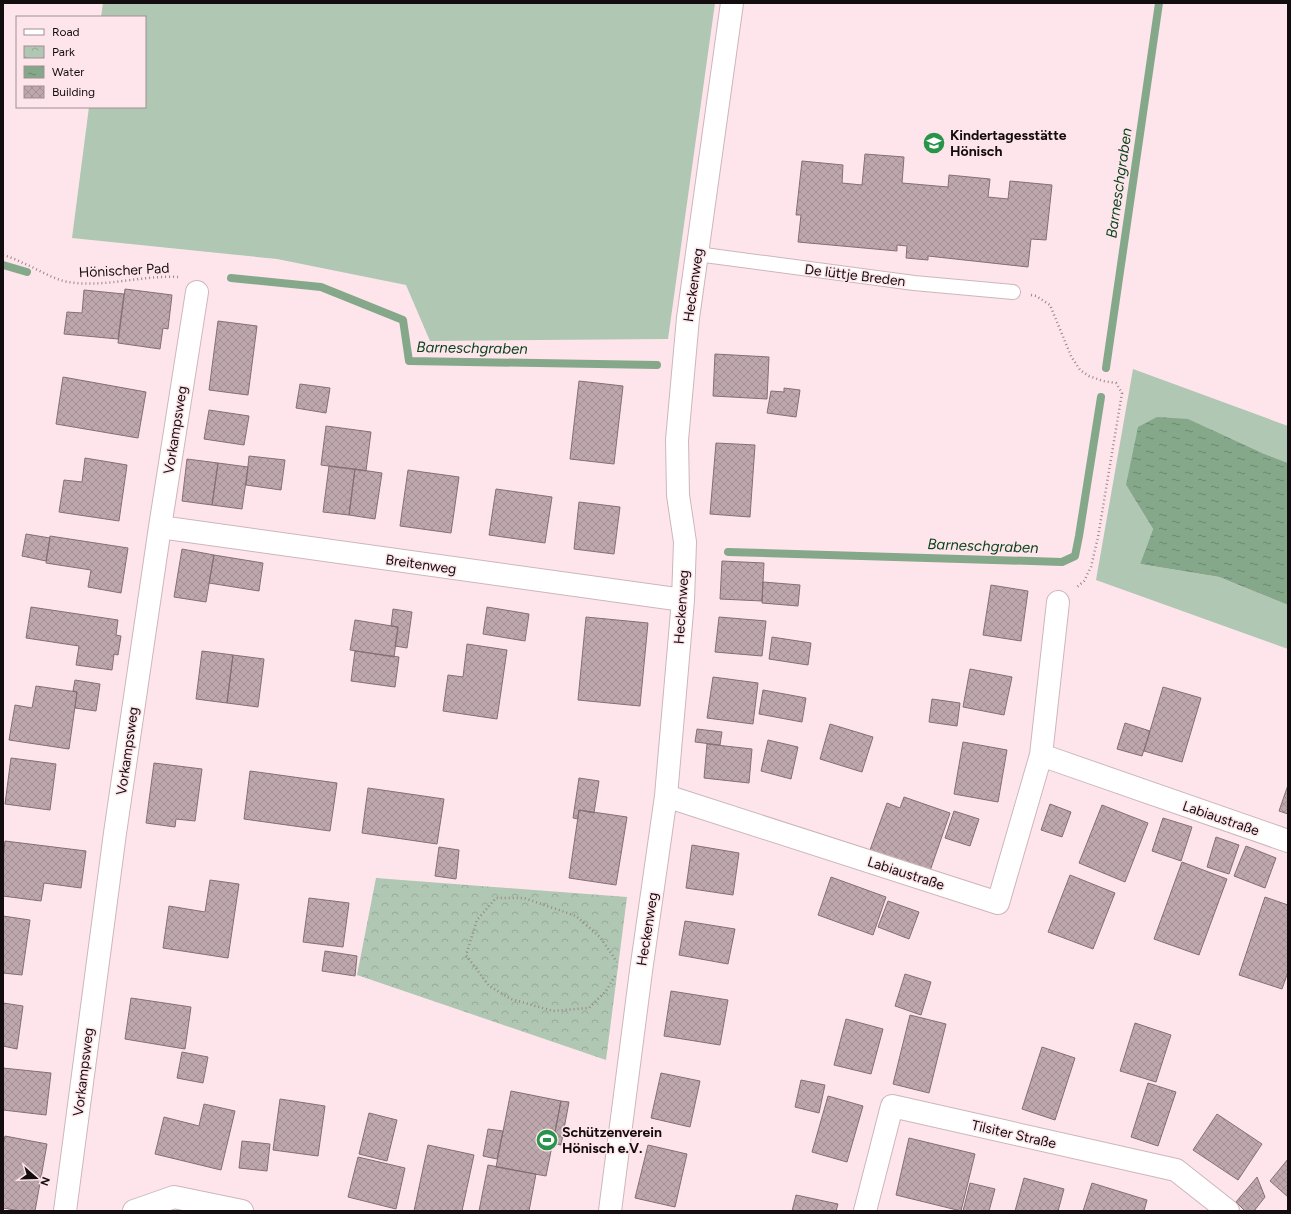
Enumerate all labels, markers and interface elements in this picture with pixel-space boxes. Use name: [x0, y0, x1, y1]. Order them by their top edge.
legend: [16, 16, 146, 108]
text: Road: [52, 25, 80, 39]
text: Park: [52, 45, 75, 59]
text: Water: [52, 65, 84, 79]
text: Building: [52, 85, 95, 99]
place label: Kindertagesstätte Hönisch: [950, 127, 1067, 160]
water label: Barneschgraben: [1102, 127, 1136, 239]
school or university icon: Kindertagesstätte Hönisch: [921, 130, 947, 156]
street label: Heckenweg: [680, 247, 707, 323]
street label: Hönischer Pad: [78, 260, 170, 281]
street label: De lüttje Breden: [803, 261, 907, 290]
water label: Barneschgraben: [416, 338, 528, 358]
street label: Vorkampsweg: [160, 385, 191, 475]
water label: Barneschgraben: [927, 535, 1039, 557]
street label: Breitenweg: [384, 551, 457, 578]
street label: Heckenweg: [670, 569, 693, 645]
street label: Vorkampsweg: [113, 706, 142, 796]
street label: Labiaustraße: [1180, 797, 1262, 840]
street label: Labiaustraße: [865, 853, 947, 894]
street label: Heckenweg: [633, 891, 662, 967]
street label: Vorkampsweg: [70, 1027, 97, 1117]
street label: Tilsiter Straße: [970, 1117, 1058, 1153]
place label: Schützenverein Hönisch e.V.: [562, 1124, 662, 1157]
sports icon: Schützenverein Hönisch e.V.: [534, 1127, 560, 1153]
north arrow: [16, 1158, 56, 1198]
text: N: [37, 1175, 52, 1187]

